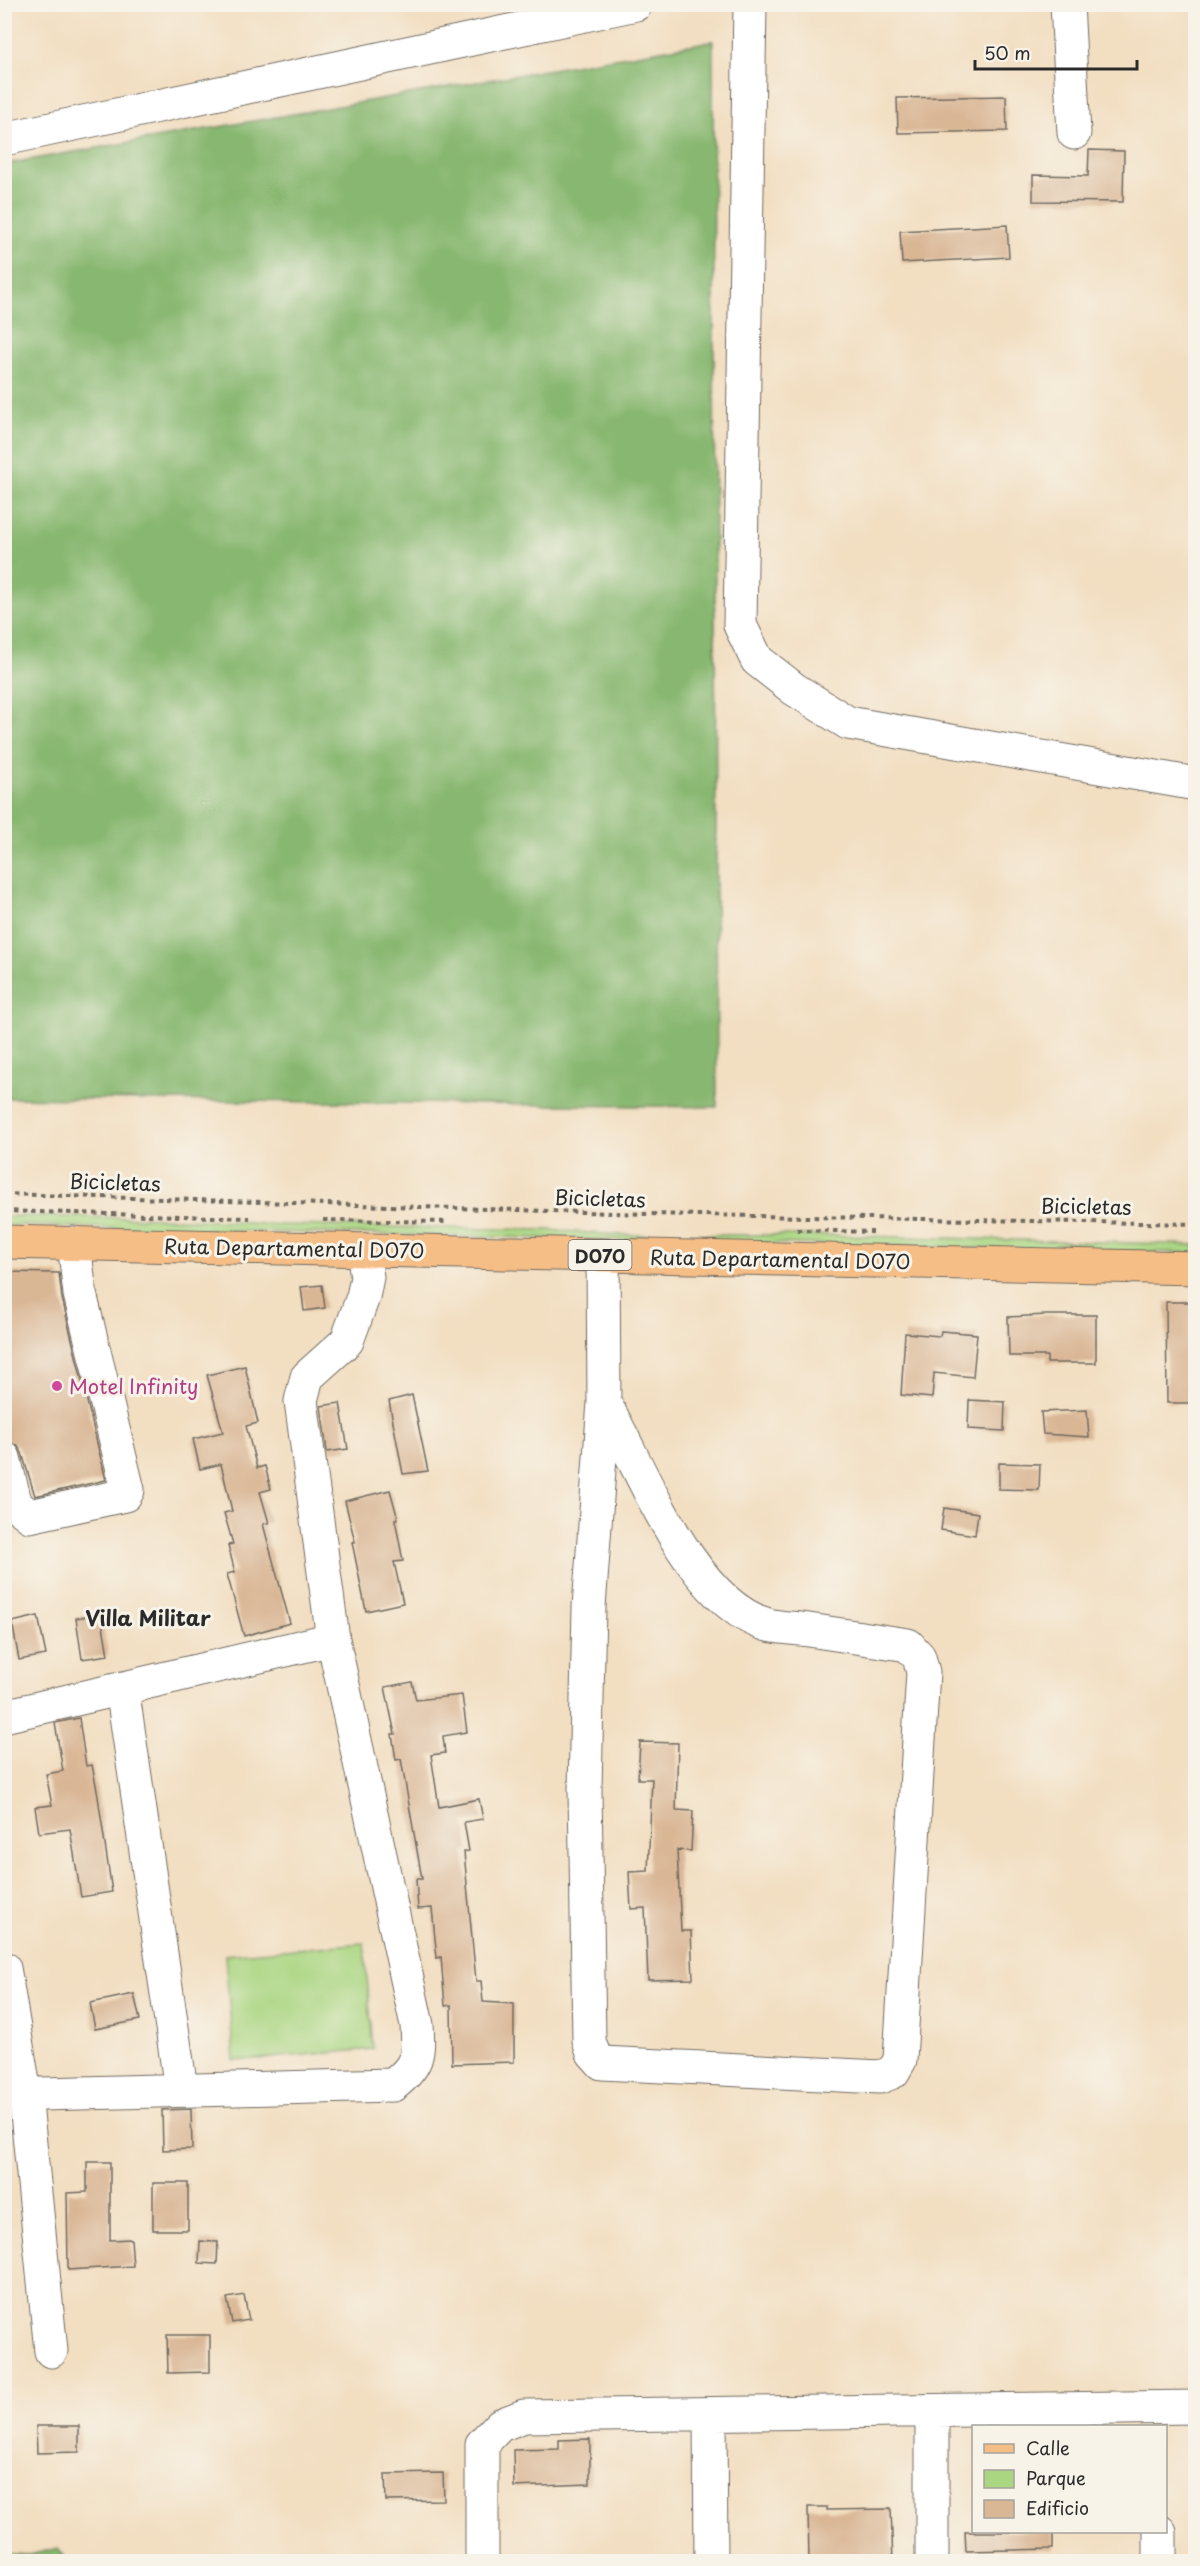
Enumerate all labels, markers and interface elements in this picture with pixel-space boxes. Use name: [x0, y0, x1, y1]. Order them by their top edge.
scale bar: [975, 33, 1137, 71]
text: 50 m: [984, 39, 1031, 66]
street label: Bicicletas: [69, 1165, 161, 1199]
street label: Bicicletas: [554, 1181, 646, 1215]
street label: Bicicletas: [1040, 1190, 1132, 1222]
street label: Ruta Departamental D070: [164, 1231, 424, 1265]
road number: D070: [568, 1240, 632, 1270]
street label: Ruta Departamental D070: [650, 1242, 910, 1276]
place label: Motel Infinity: [69, 1371, 198, 1401]
marker: Motel Infinity: [50, 1379, 64, 1393]
district label: Villa Militar: [85, 1601, 211, 1633]
legend: [972, 2425, 1167, 2533]
text: Calle: [1026, 2434, 1070, 2461]
text: Parque: [1026, 2464, 1086, 2491]
text: Edificio: [1026, 2494, 1089, 2521]

